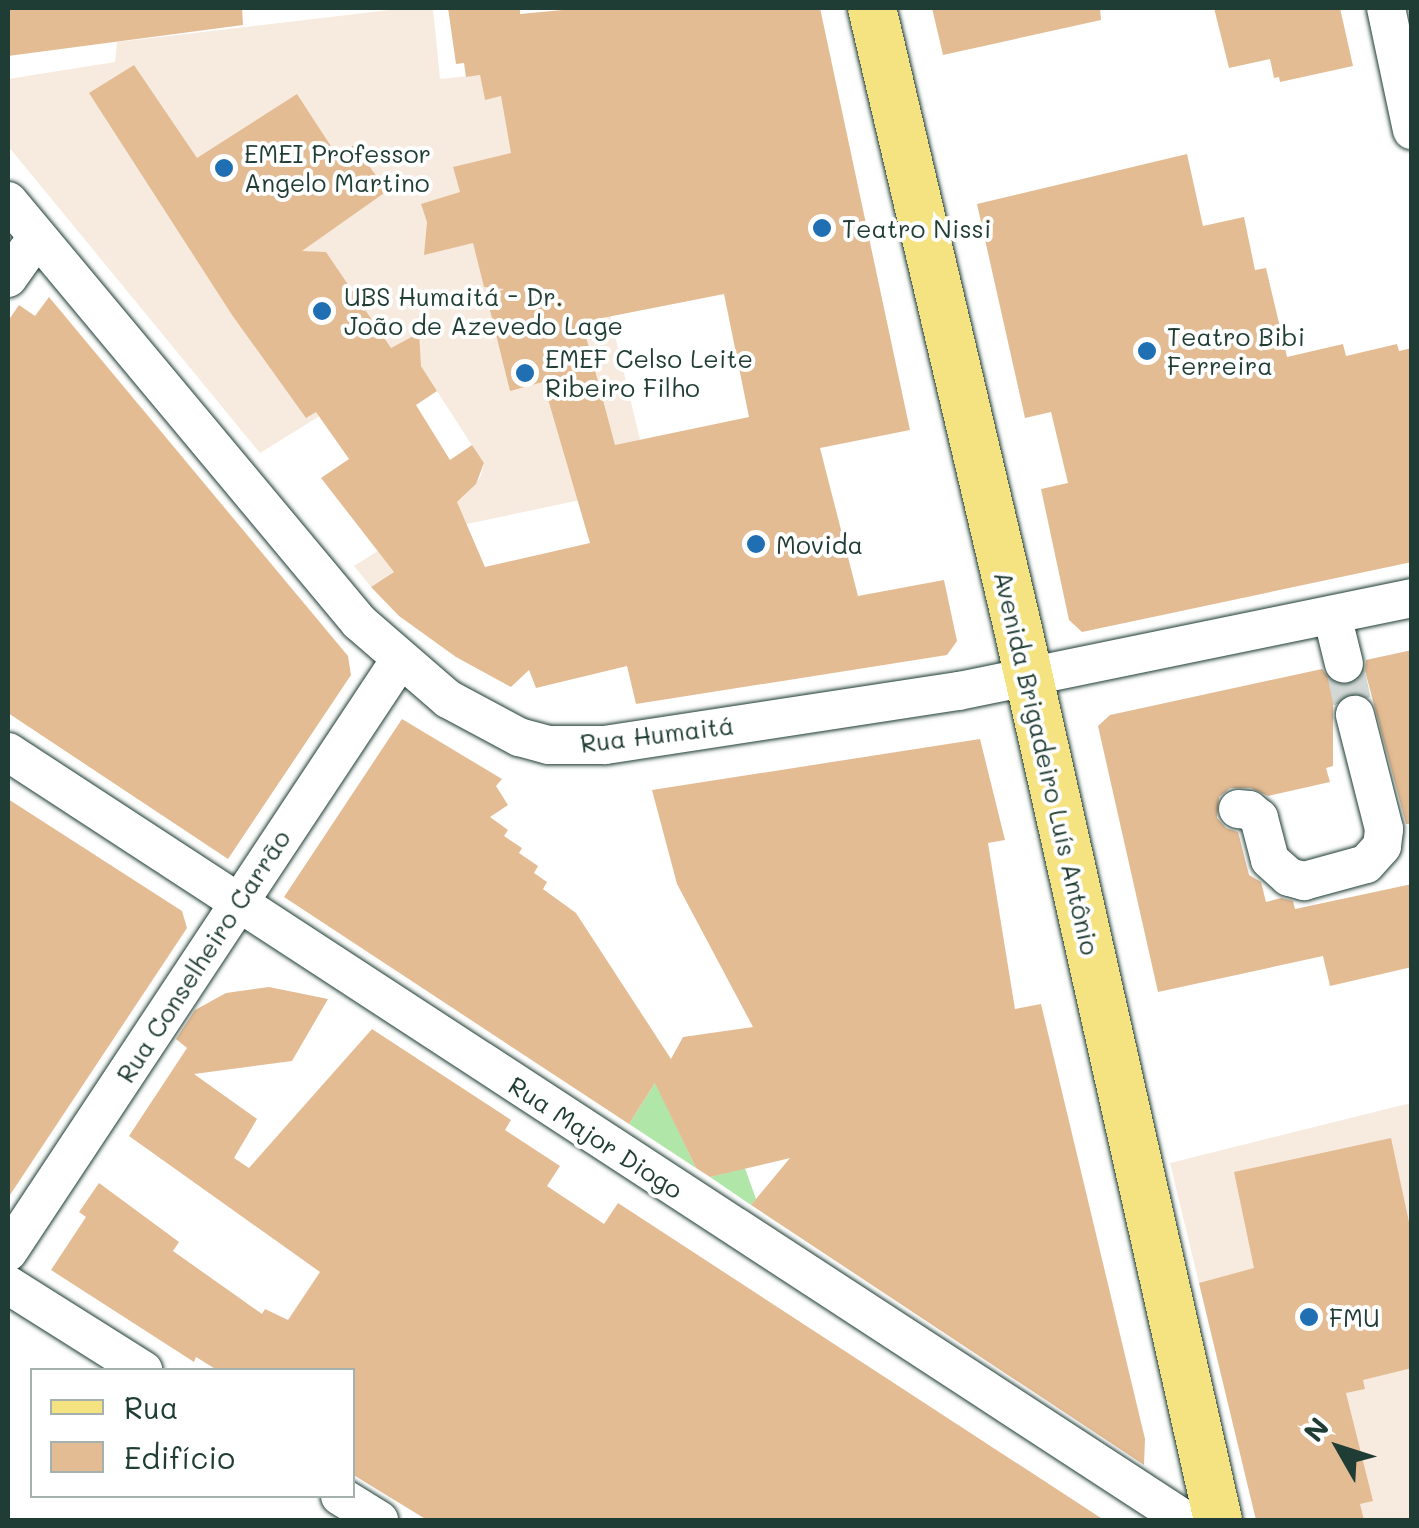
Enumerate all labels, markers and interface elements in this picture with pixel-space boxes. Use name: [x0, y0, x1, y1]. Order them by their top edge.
place label: EMEI Professor Angelo Martino: [244, 139, 431, 198]
marker: EMEI Professor Angelo Martino: [213, 157, 235, 179]
place label: Teatro Nissi: [842, 213, 991, 243]
marker: Teatro Nissi: [811, 217, 833, 239]
place label: UBS Humaitá - Dr. João de Azevedo Lage: [344, 282, 623, 341]
marker: UBS Humaitá - Dr. João de Azevedo Lage: [309, 298, 335, 324]
place label: Teatro Bibi Ferreira: [1167, 322, 1305, 381]
marker: Teatro Bibi Ferreira: [1136, 340, 1158, 362]
place label: EMEF Celso Leite Ribeiro Filho: [545, 344, 753, 403]
marker: EMEF Celso Leite Ribeiro Filho: [514, 362, 536, 384]
place label: Movida: [776, 529, 863, 559]
marker: Movida: [745, 533, 767, 555]
street label: Avenida Brigadeiro Luís Antônio: [988, 568, 1106, 958]
street label: Rua Humaitá: [578, 710, 736, 758]
street label: Rua Conselheiro Carrão: [110, 824, 296, 1088]
street label: Rua Major Diogo: [503, 1070, 689, 1204]
place label: FMU: [1329, 1302, 1380, 1332]
marker: FMU: [1298, 1306, 1320, 1328]
legend: [30, 1368, 355, 1498]
text: Rua: [124, 1387, 178, 1427]
north arrow: [1289, 1398, 1389, 1498]
text: N: [1295, 1410, 1336, 1449]
text: Edifício: [124, 1437, 235, 1477]

